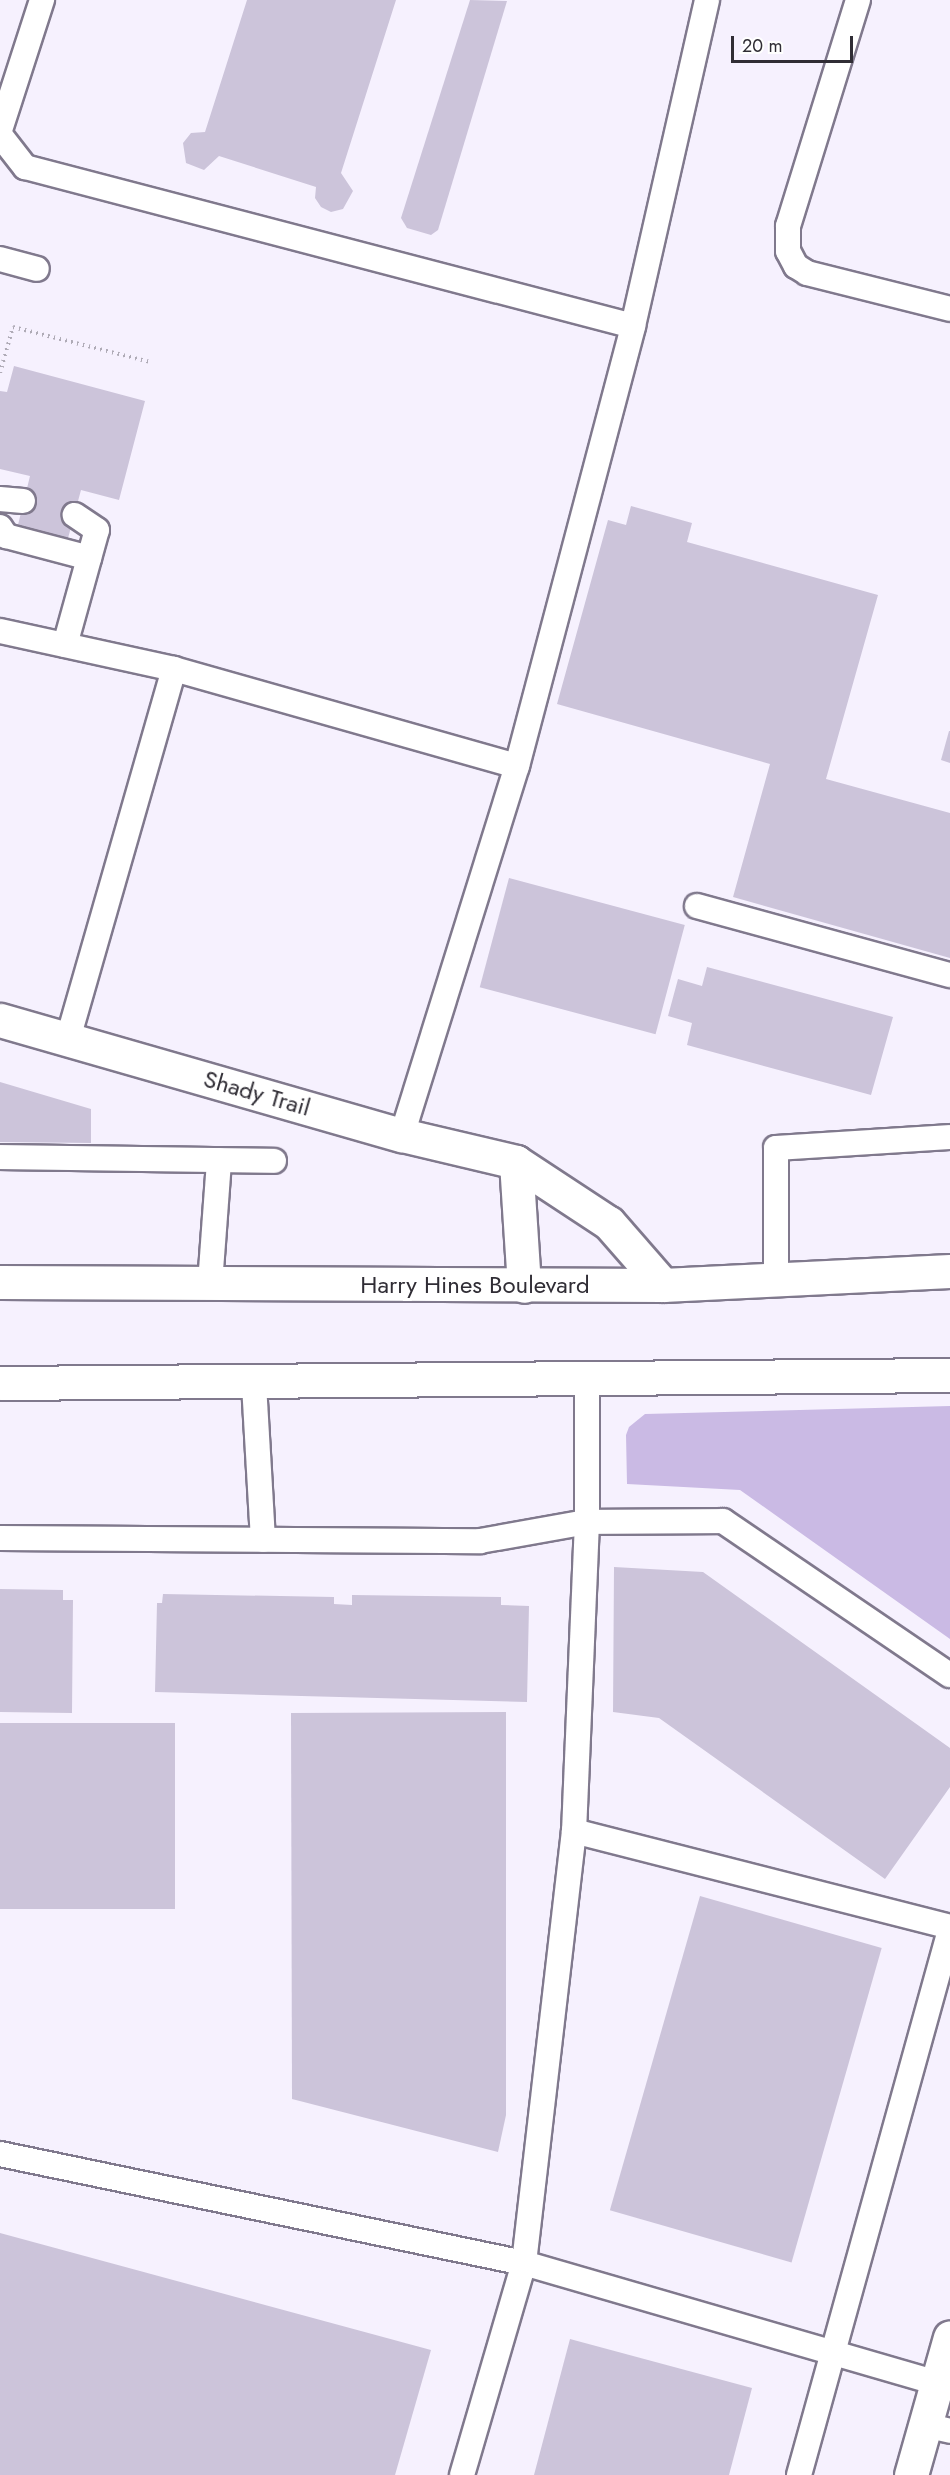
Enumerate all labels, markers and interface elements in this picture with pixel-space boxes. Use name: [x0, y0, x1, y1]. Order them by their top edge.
scale bar: [734, 24, 856, 62]
text: 20 m: [742, 33, 782, 59]
street label: Shady Trail: [200, 1064, 314, 1122]
street label: Harry Hines Boulevard: [360, 1271, 590, 1299]

